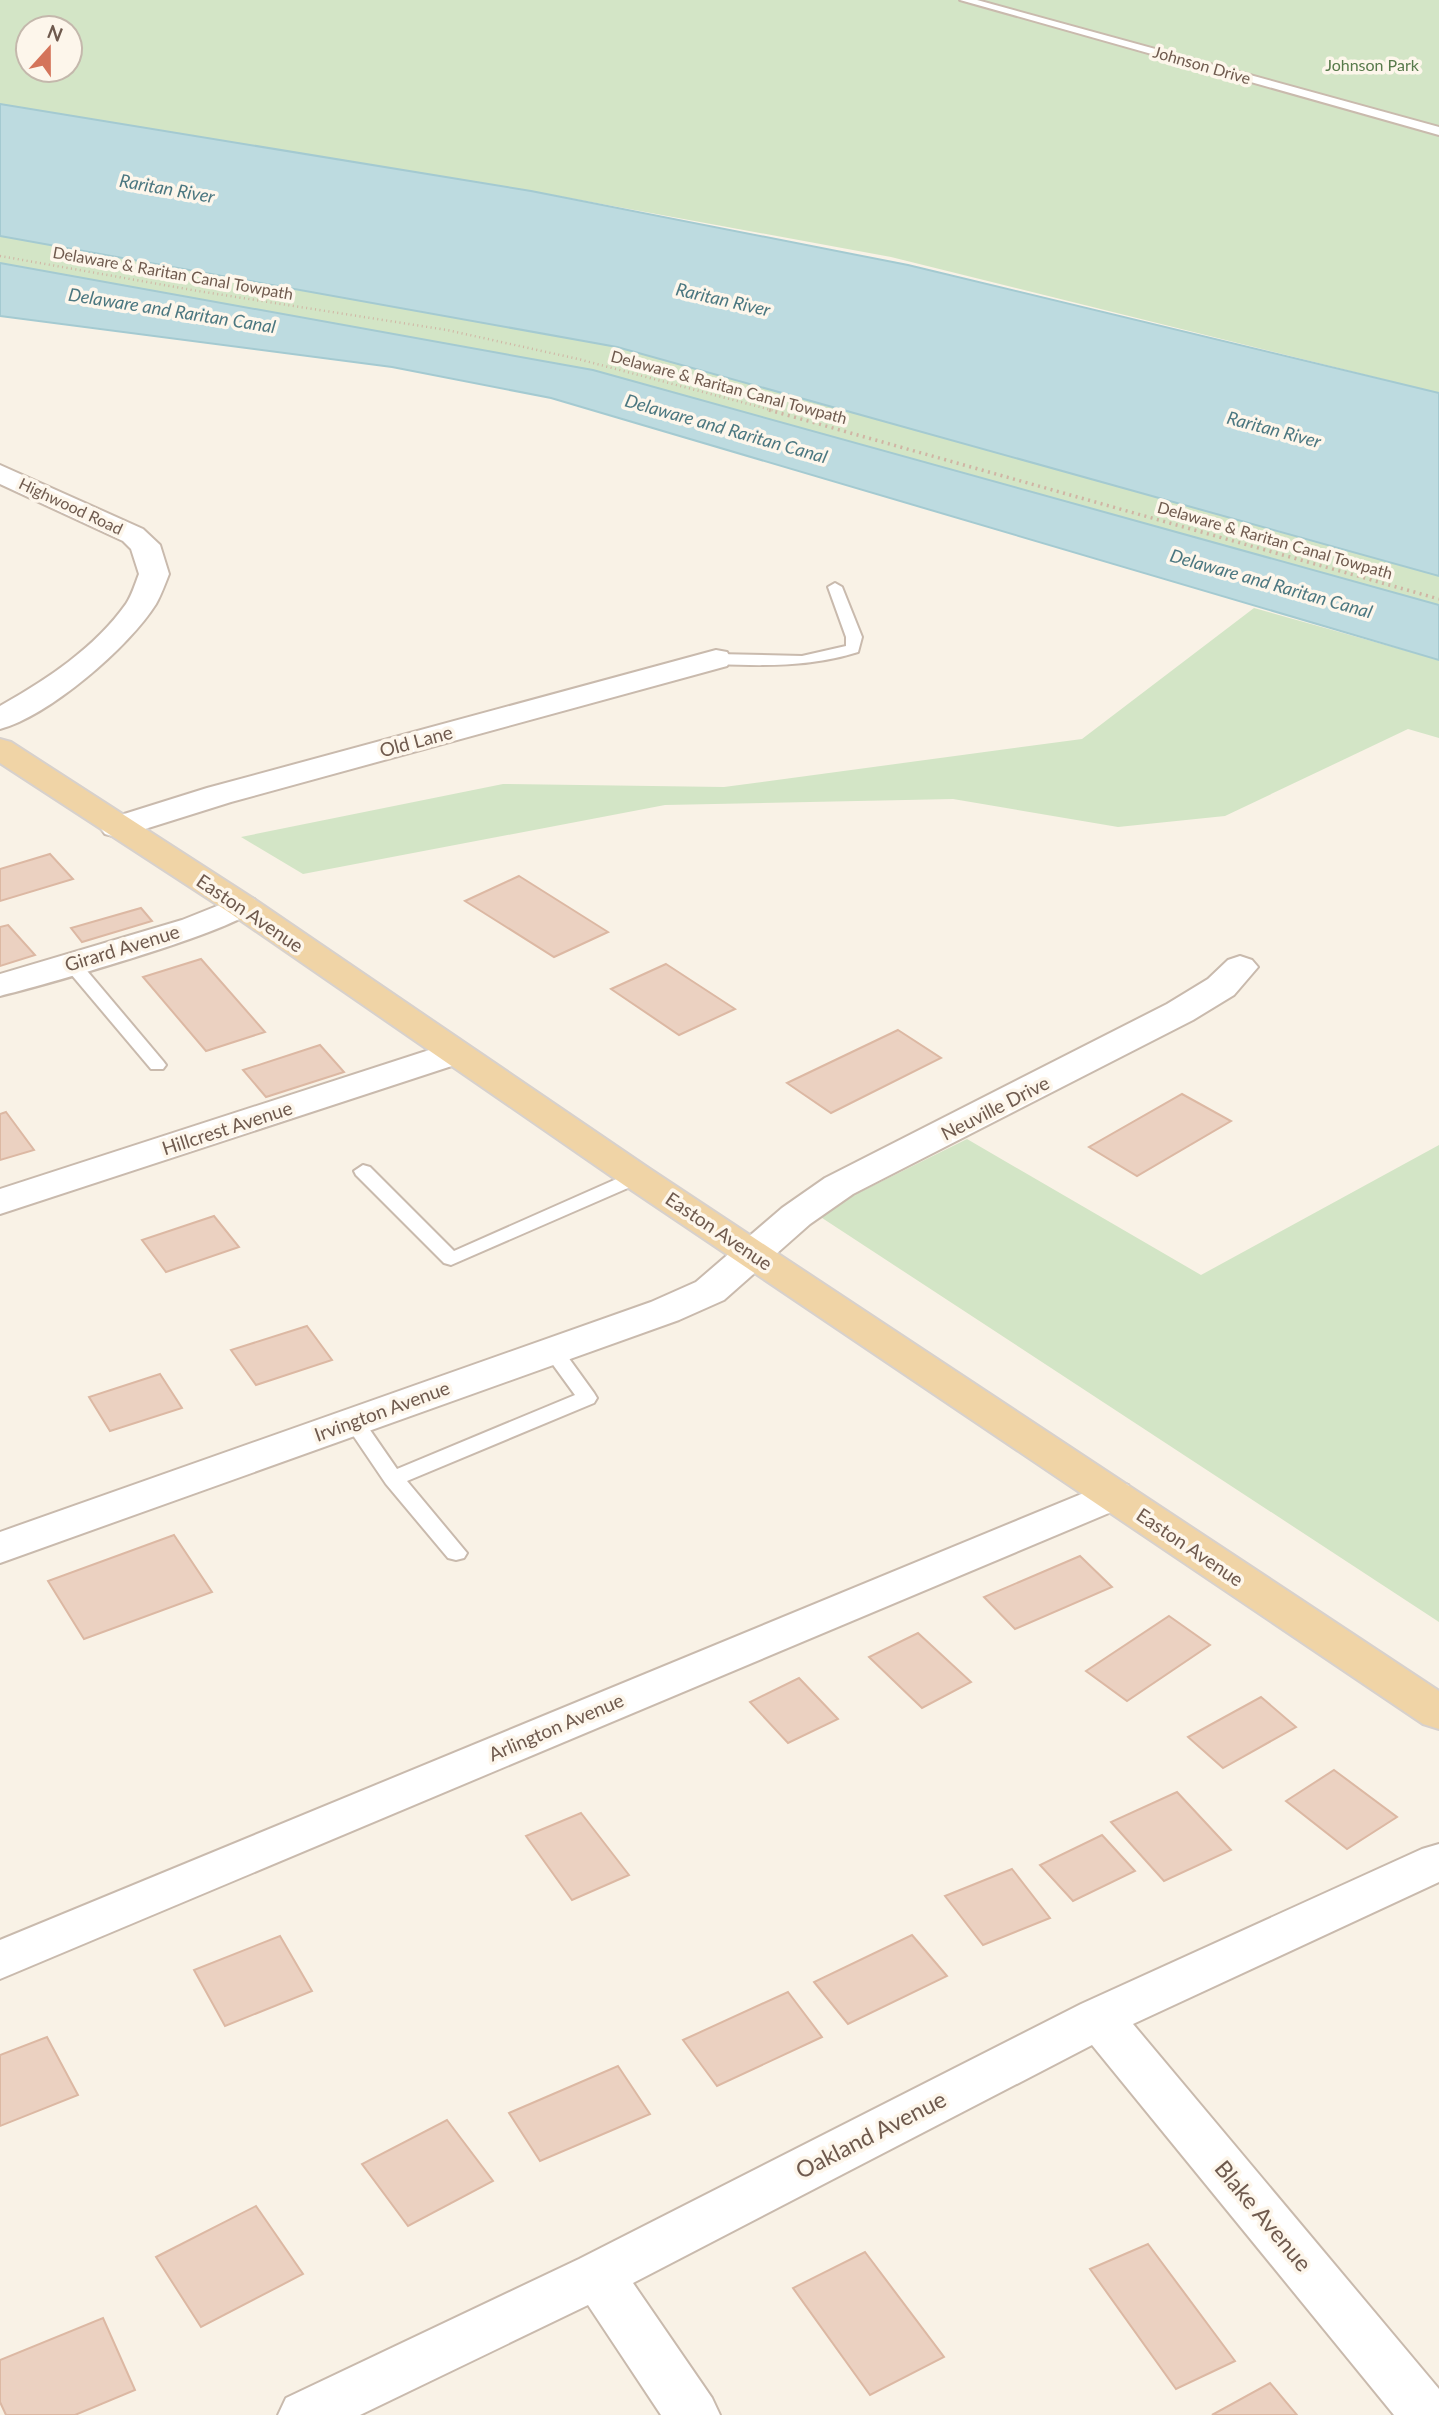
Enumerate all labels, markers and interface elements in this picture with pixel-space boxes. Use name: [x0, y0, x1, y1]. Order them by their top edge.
north arrow: [14, 14, 84, 84]
text: N: [44, 19, 66, 46]
street label: Johnson Drive: [1151, 42, 1253, 88]
park label: Johnson Park: [1325, 55, 1420, 74]
water label: Raritan River: [118, 169, 217, 207]
street label: Delaware & Raritan Canal Towpath: [51, 242, 295, 303]
water label: Raritan River: [674, 277, 773, 321]
water label: Delaware and Raritan Canal: [67, 283, 277, 337]
street label: Delaware & Raritan Canal Towpath: [609, 346, 849, 427]
water label: Delaware and Raritan Canal: [623, 389, 830, 467]
water label: Raritan River: [1225, 406, 1324, 452]
street label: Highwood Road: [16, 473, 126, 538]
street label: Delaware & Raritan Canal Towpath: [1155, 497, 1395, 582]
water label: Delaware and Raritan Canal: [1168, 544, 1375, 622]
street label: Old Lane: [377, 720, 455, 761]
street label: Easton Avenue: [193, 868, 308, 957]
street label: Girard Avenue: [62, 919, 182, 976]
street label: Neuville Drive: [937, 1070, 1053, 1145]
street label: Hillcrest Avenue: [159, 1096, 295, 1159]
street label: Easton Avenue: [662, 1186, 777, 1275]
street label: Irvington Avenue: [311, 1375, 453, 1446]
street label: Easton Avenue: [1133, 1502, 1248, 1591]
street label: Arlington Avenue: [485, 1688, 627, 1765]
street label: Oakland Avenue: [791, 2084, 950, 2184]
street label: Blake Avenue: [1209, 2154, 1318, 2276]

